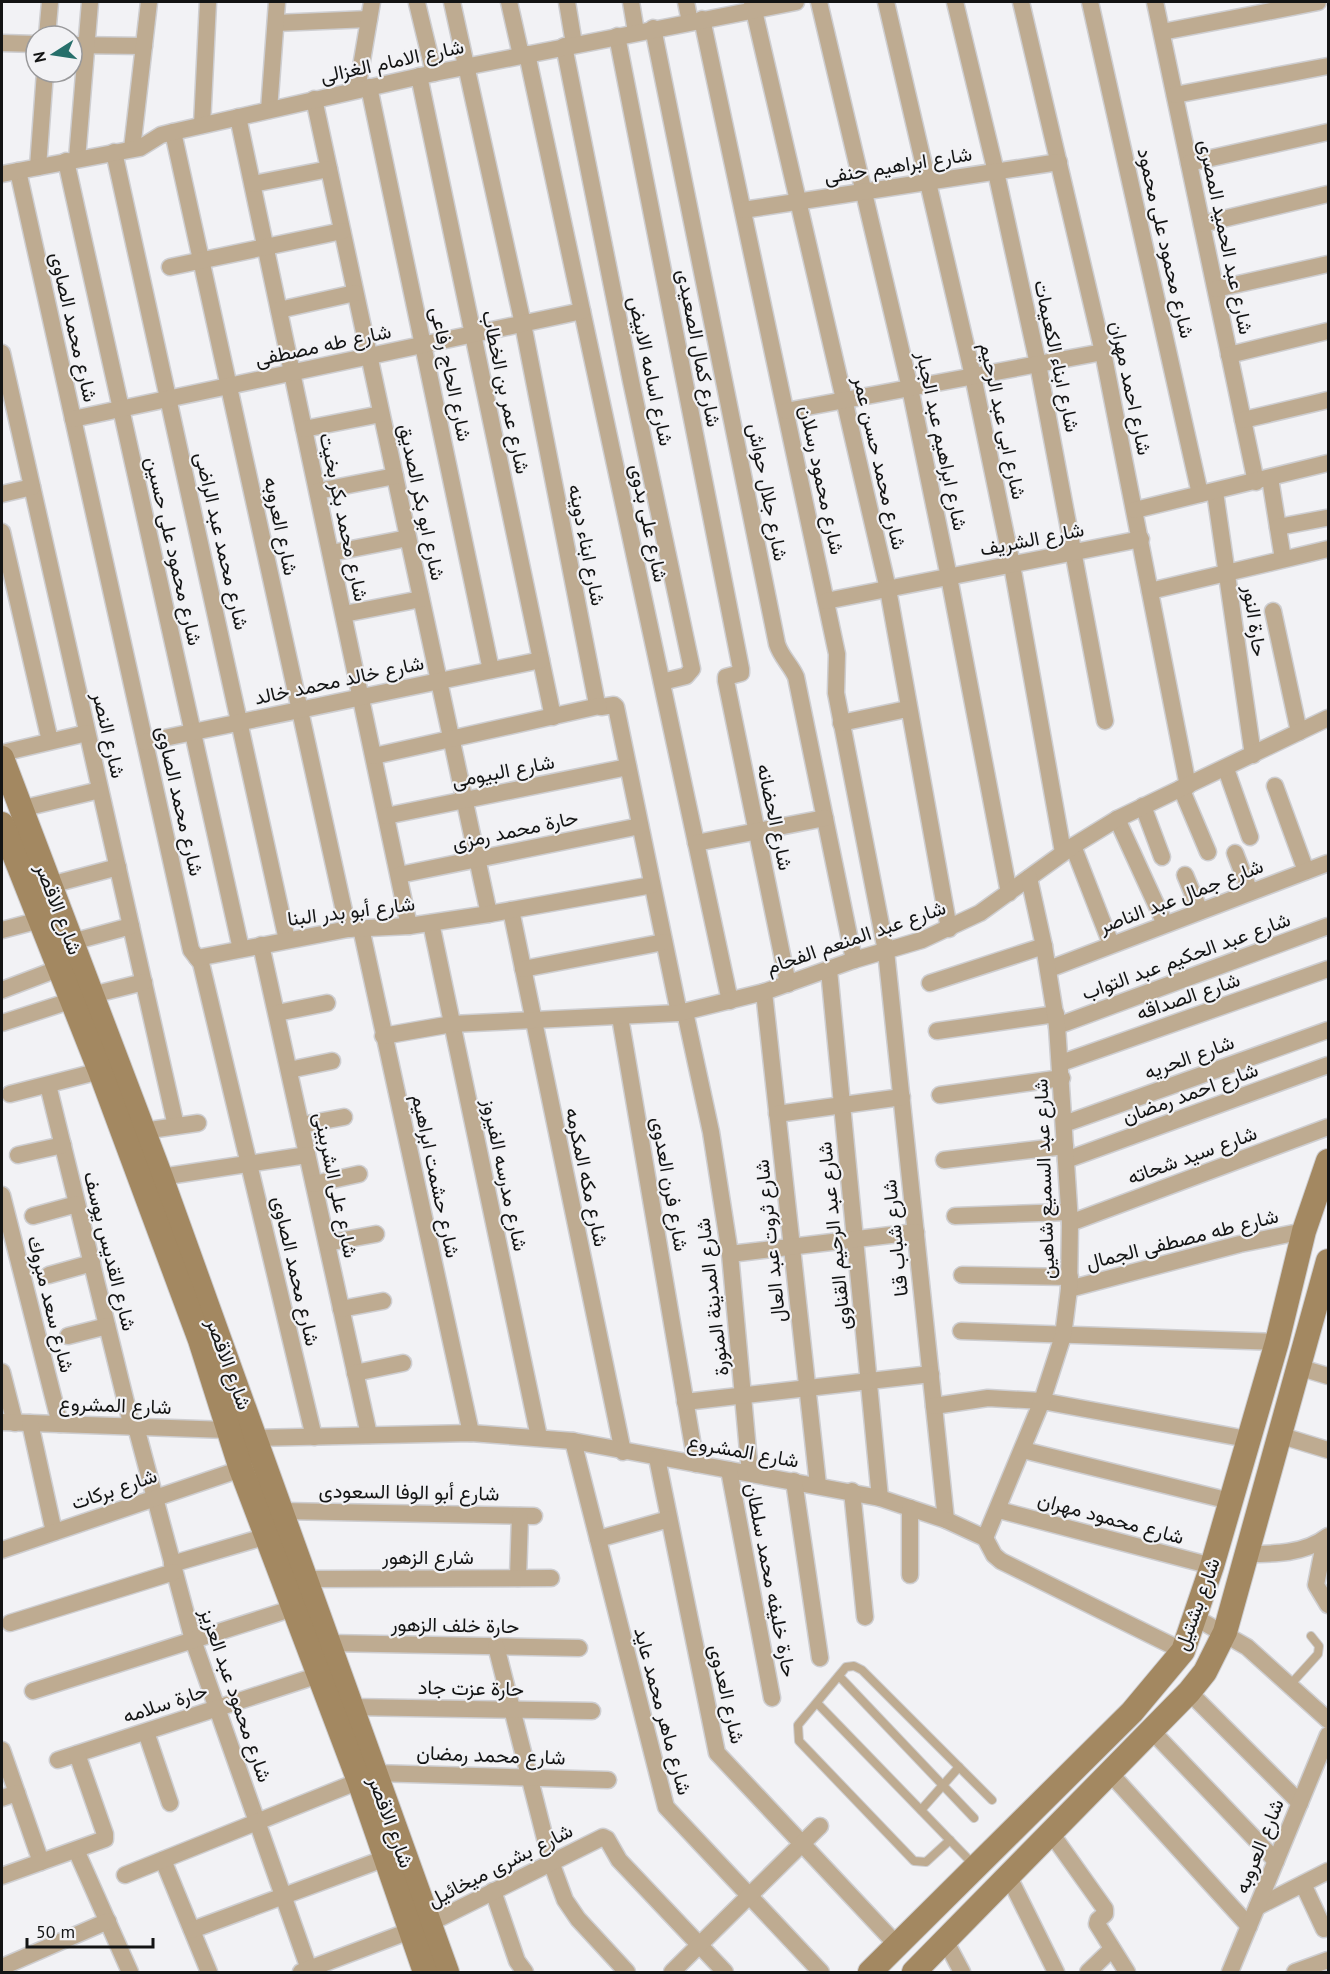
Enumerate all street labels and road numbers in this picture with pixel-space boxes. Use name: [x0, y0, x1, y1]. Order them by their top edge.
street label: شارع الامام الغزالى: [318, 33, 466, 90]
street label: شارع عبد الحميد المصرى: [1192, 137, 1259, 337]
street label: شارع ابراهيم حنفى: [822, 140, 974, 191]
street label: شارع محمود على محمود: [1130, 145, 1201, 341]
street label: شارع محمد الصاوى: [43, 249, 104, 405]
street label: شارع كمال الصعيدى: [670, 267, 727, 429]
street label: شارع ابناء الكعيمات: [1027, 277, 1086, 435]
street label: شارع اسامه الابيض: [621, 294, 680, 448]
street label: شارع الحاج رفاعى: [423, 304, 478, 444]
street label: شارع عمر بن الخطاب: [475, 308, 536, 476]
street label: شارع طه مصطفى: [253, 318, 394, 373]
street label: شارع احمد مهران: [1103, 319, 1158, 458]
street label: شارع ابى عبد الرحيم: [973, 340, 1032, 502]
street label: شارع ابراهيم عبد الجبار: [909, 348, 974, 533]
street label: شارع محمد حسن عمر: [846, 373, 913, 552]
street label: شارع محمود رسلان: [793, 403, 850, 557]
street label: شارع ابو بكر الصديق: [392, 421, 451, 583]
street label: شارع جلال حواش: [741, 421, 794, 563]
street label: شارع محمد بكر بخيت: [312, 430, 375, 604]
street label: شارع محمد عبد الراضى: [188, 450, 255, 633]
street label: شارع محمود على حسين: [139, 454, 208, 648]
street label: شارع على بدوى: [623, 462, 674, 585]
street label: شارع العروبه: [257, 474, 304, 578]
street label: شارع ابناء دوينه: [561, 482, 612, 608]
street label: شارع الشريف: [978, 516, 1086, 563]
street label: حارة النور: [1237, 583, 1273, 658]
street label: شارع خالد محمد خالد: [252, 649, 426, 712]
street label: شارع النصر: [85, 688, 132, 781]
street label: شارع محمد الصاوى: [149, 723, 210, 879]
street label: شارع البيومى: [449, 748, 557, 795]
street label: شارع الحضانه: [750, 761, 799, 873]
street label: حارة محمد رمزى: [450, 804, 580, 856]
street label: شارع جمال عبد الناصر: [1094, 853, 1267, 941]
street label: شارع الاقصر: [28, 859, 88, 959]
street label: شارع أبو بدر البنا: [286, 890, 416, 933]
street label: شارع عبد المنعم الفحام: [763, 894, 949, 981]
street label: شارع عبد الحكيم عبد التواب: [1078, 906, 1294, 1007]
street label: شارع الصداقه: [1133, 966, 1244, 1027]
street label: شارع الحريه: [1140, 1029, 1238, 1086]
street label: شارع احمد رمضان: [1118, 1056, 1262, 1131]
street label: شارع عبد السميع شاهين: [1028, 1078, 1061, 1280]
street label: شارع حشمت ابراهيم: [405, 1092, 466, 1260]
street label: شارع مدرسه الفيروز: [475, 1095, 534, 1254]
street label: شارع مكه المكرمه: [559, 1105, 614, 1249]
street label: شارع على الشربينى: [307, 1110, 364, 1260]
street label: شارع فرن العدوى: [644, 1115, 695, 1253]
street label: شارع سيد شحاته: [1124, 1119, 1261, 1191]
street label: شارع عبد الرحيم القناوى: [811, 1140, 858, 1332]
street label: شارع ثروت عبد العال: [748, 1158, 792, 1324]
street label: شارع القديس يوسف: [77, 1169, 142, 1334]
street label: شارع شباب قنا: [876, 1178, 915, 1298]
street label: شارع محمد الصاوى: [265, 1193, 326, 1349]
street label: شارع طه مصطفى الجمال: [1083, 1203, 1281, 1276]
street label: شارع المدينة المنورة: [689, 1216, 736, 1377]
street label: شارع سعد مبروك: [20, 1233, 81, 1375]
street label: شارع الاقصر: [199, 1314, 258, 1414]
street label: شارع المشروع: [58, 1390, 172, 1421]
street label: شارع المشروع: [685, 1428, 801, 1475]
street label: شارع بركات: [68, 1462, 161, 1517]
street label: شارع أبو الوفا السعودى: [318, 1477, 500, 1508]
street label: حارة خليفه محمد سلطان: [739, 1481, 803, 1679]
street label: شارع محمود مهران: [1035, 1486, 1187, 1551]
street label: شارع الزهور: [381, 1544, 474, 1571]
street label: شارع بشتيل: [1168, 1554, 1227, 1654]
street label: شارع محمود عبد العزيز: [193, 1603, 278, 1786]
street label: حارة خلف الزهور: [390, 1611, 519, 1639]
street label: شارع ماهر محمد عايد: [627, 1624, 698, 1798]
street label: شارع العدوى: [702, 1642, 751, 1746]
street label: حارة عزت جاد: [418, 1674, 524, 1702]
street label: حارة سلامه: [119, 1677, 211, 1729]
street label: شارع محمد رمضان: [416, 1739, 566, 1772]
street label: شارع الاقصر: [361, 1772, 420, 1872]
street label: شارع العروبه: [1228, 1795, 1291, 1898]
street label: شارع بشرى ميخائيل: [423, 1817, 578, 1914]

